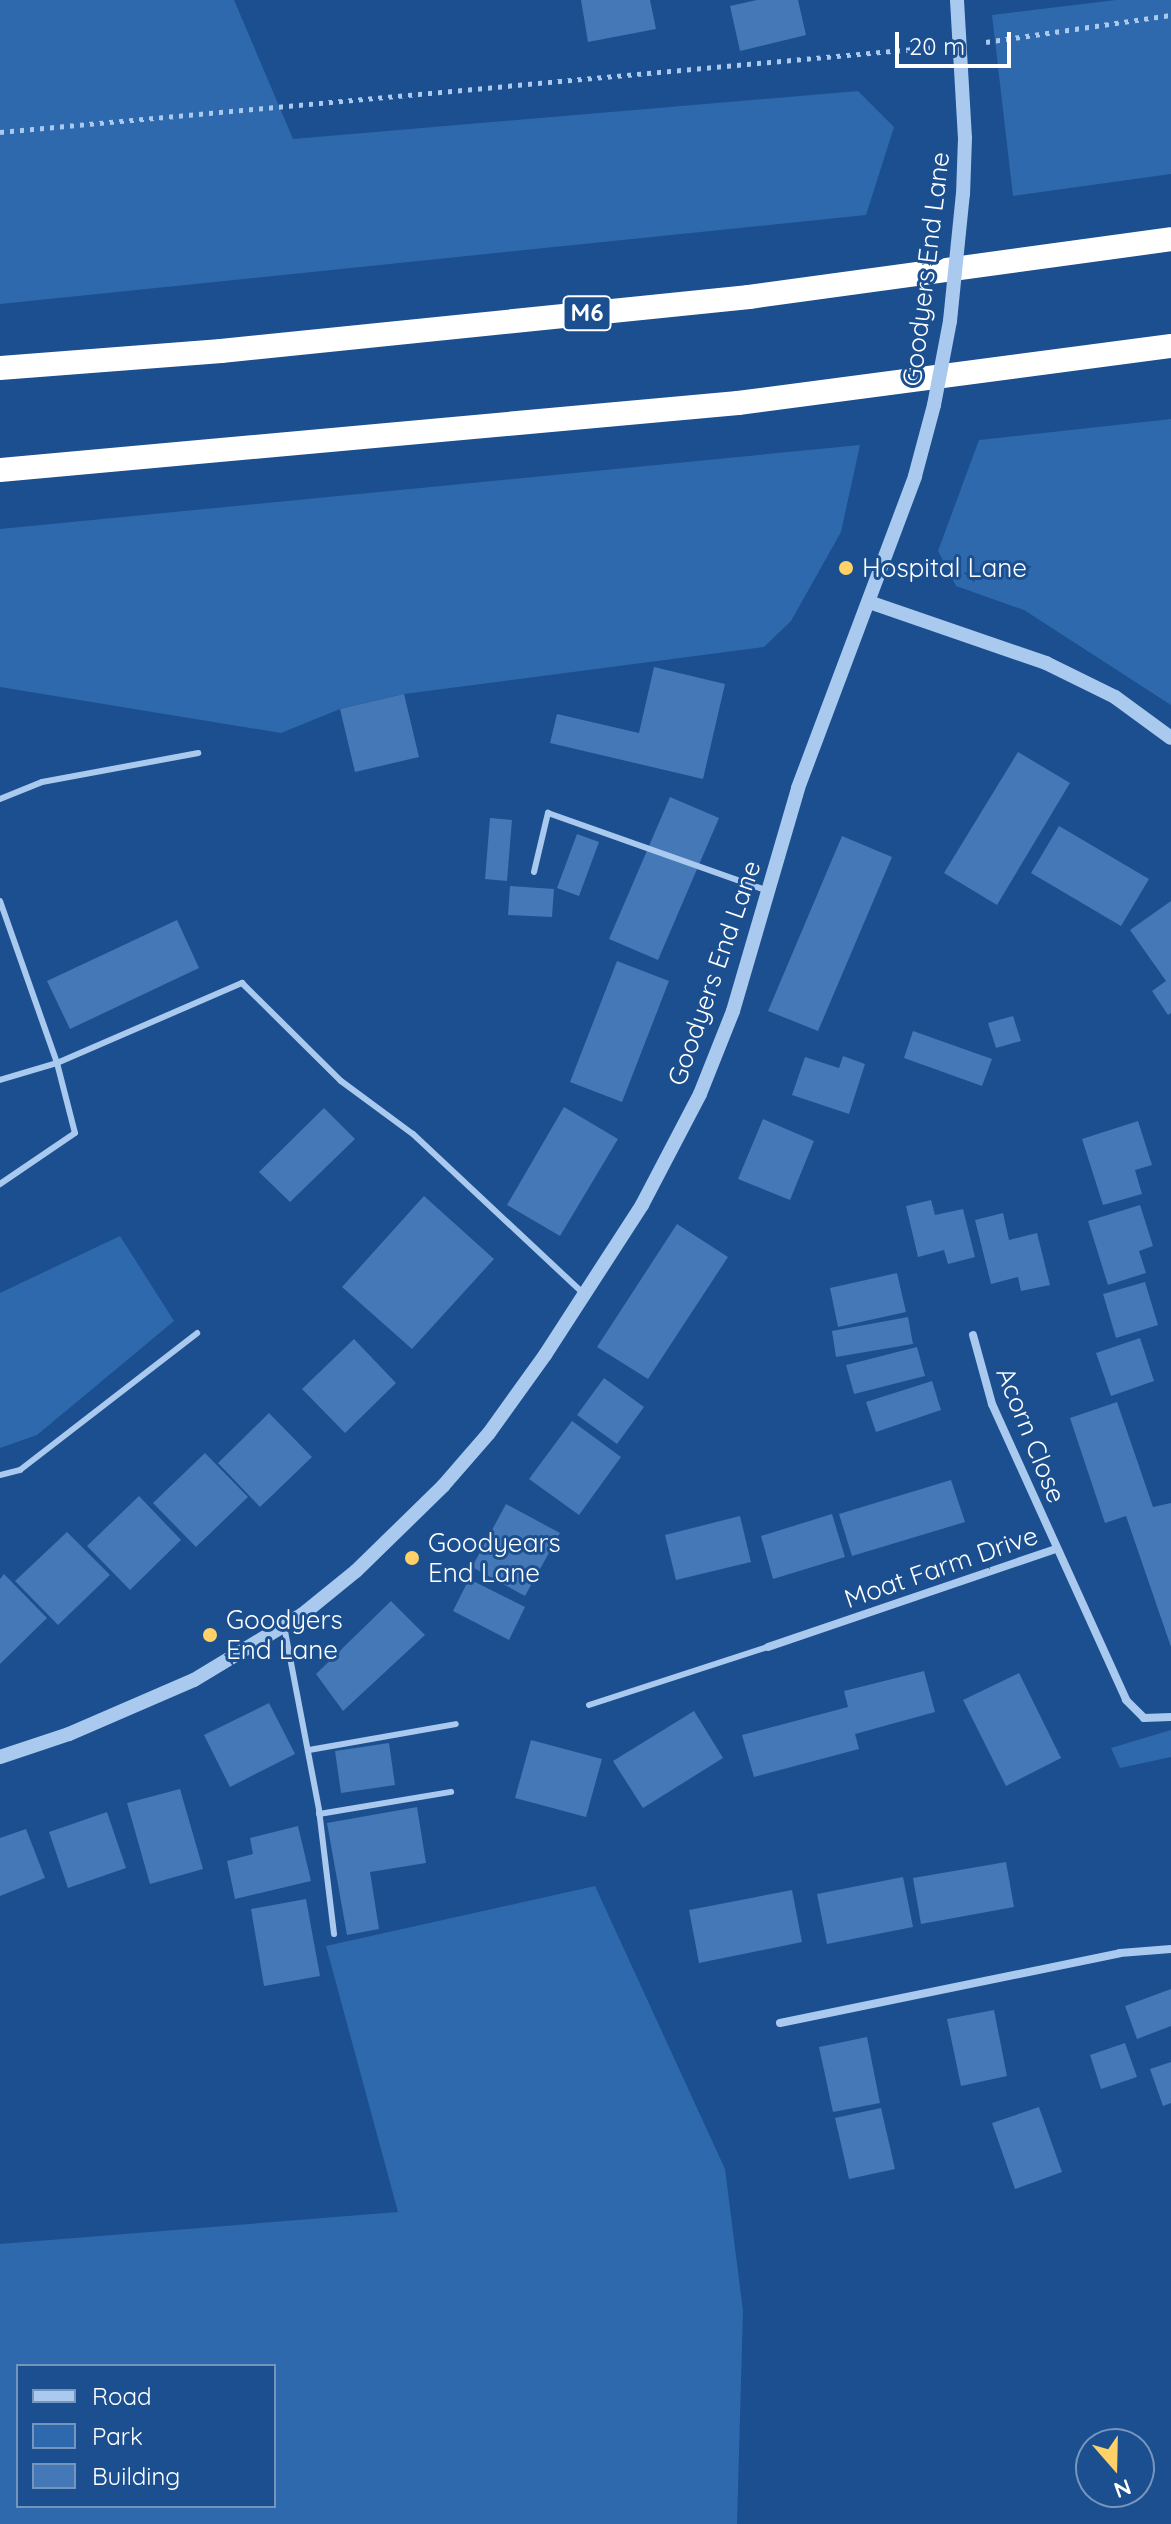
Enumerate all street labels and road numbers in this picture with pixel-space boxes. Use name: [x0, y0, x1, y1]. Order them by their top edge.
street label: Goodyers End Lane: [896, 150, 956, 388]
road number: M6: [561, 293, 613, 333]
street label: Goodyers End Lane: [661, 856, 767, 1090]
street label: Acorn Close: [990, 1363, 1072, 1507]
street label: Moat Farm Drive: [840, 1519, 1042, 1615]

